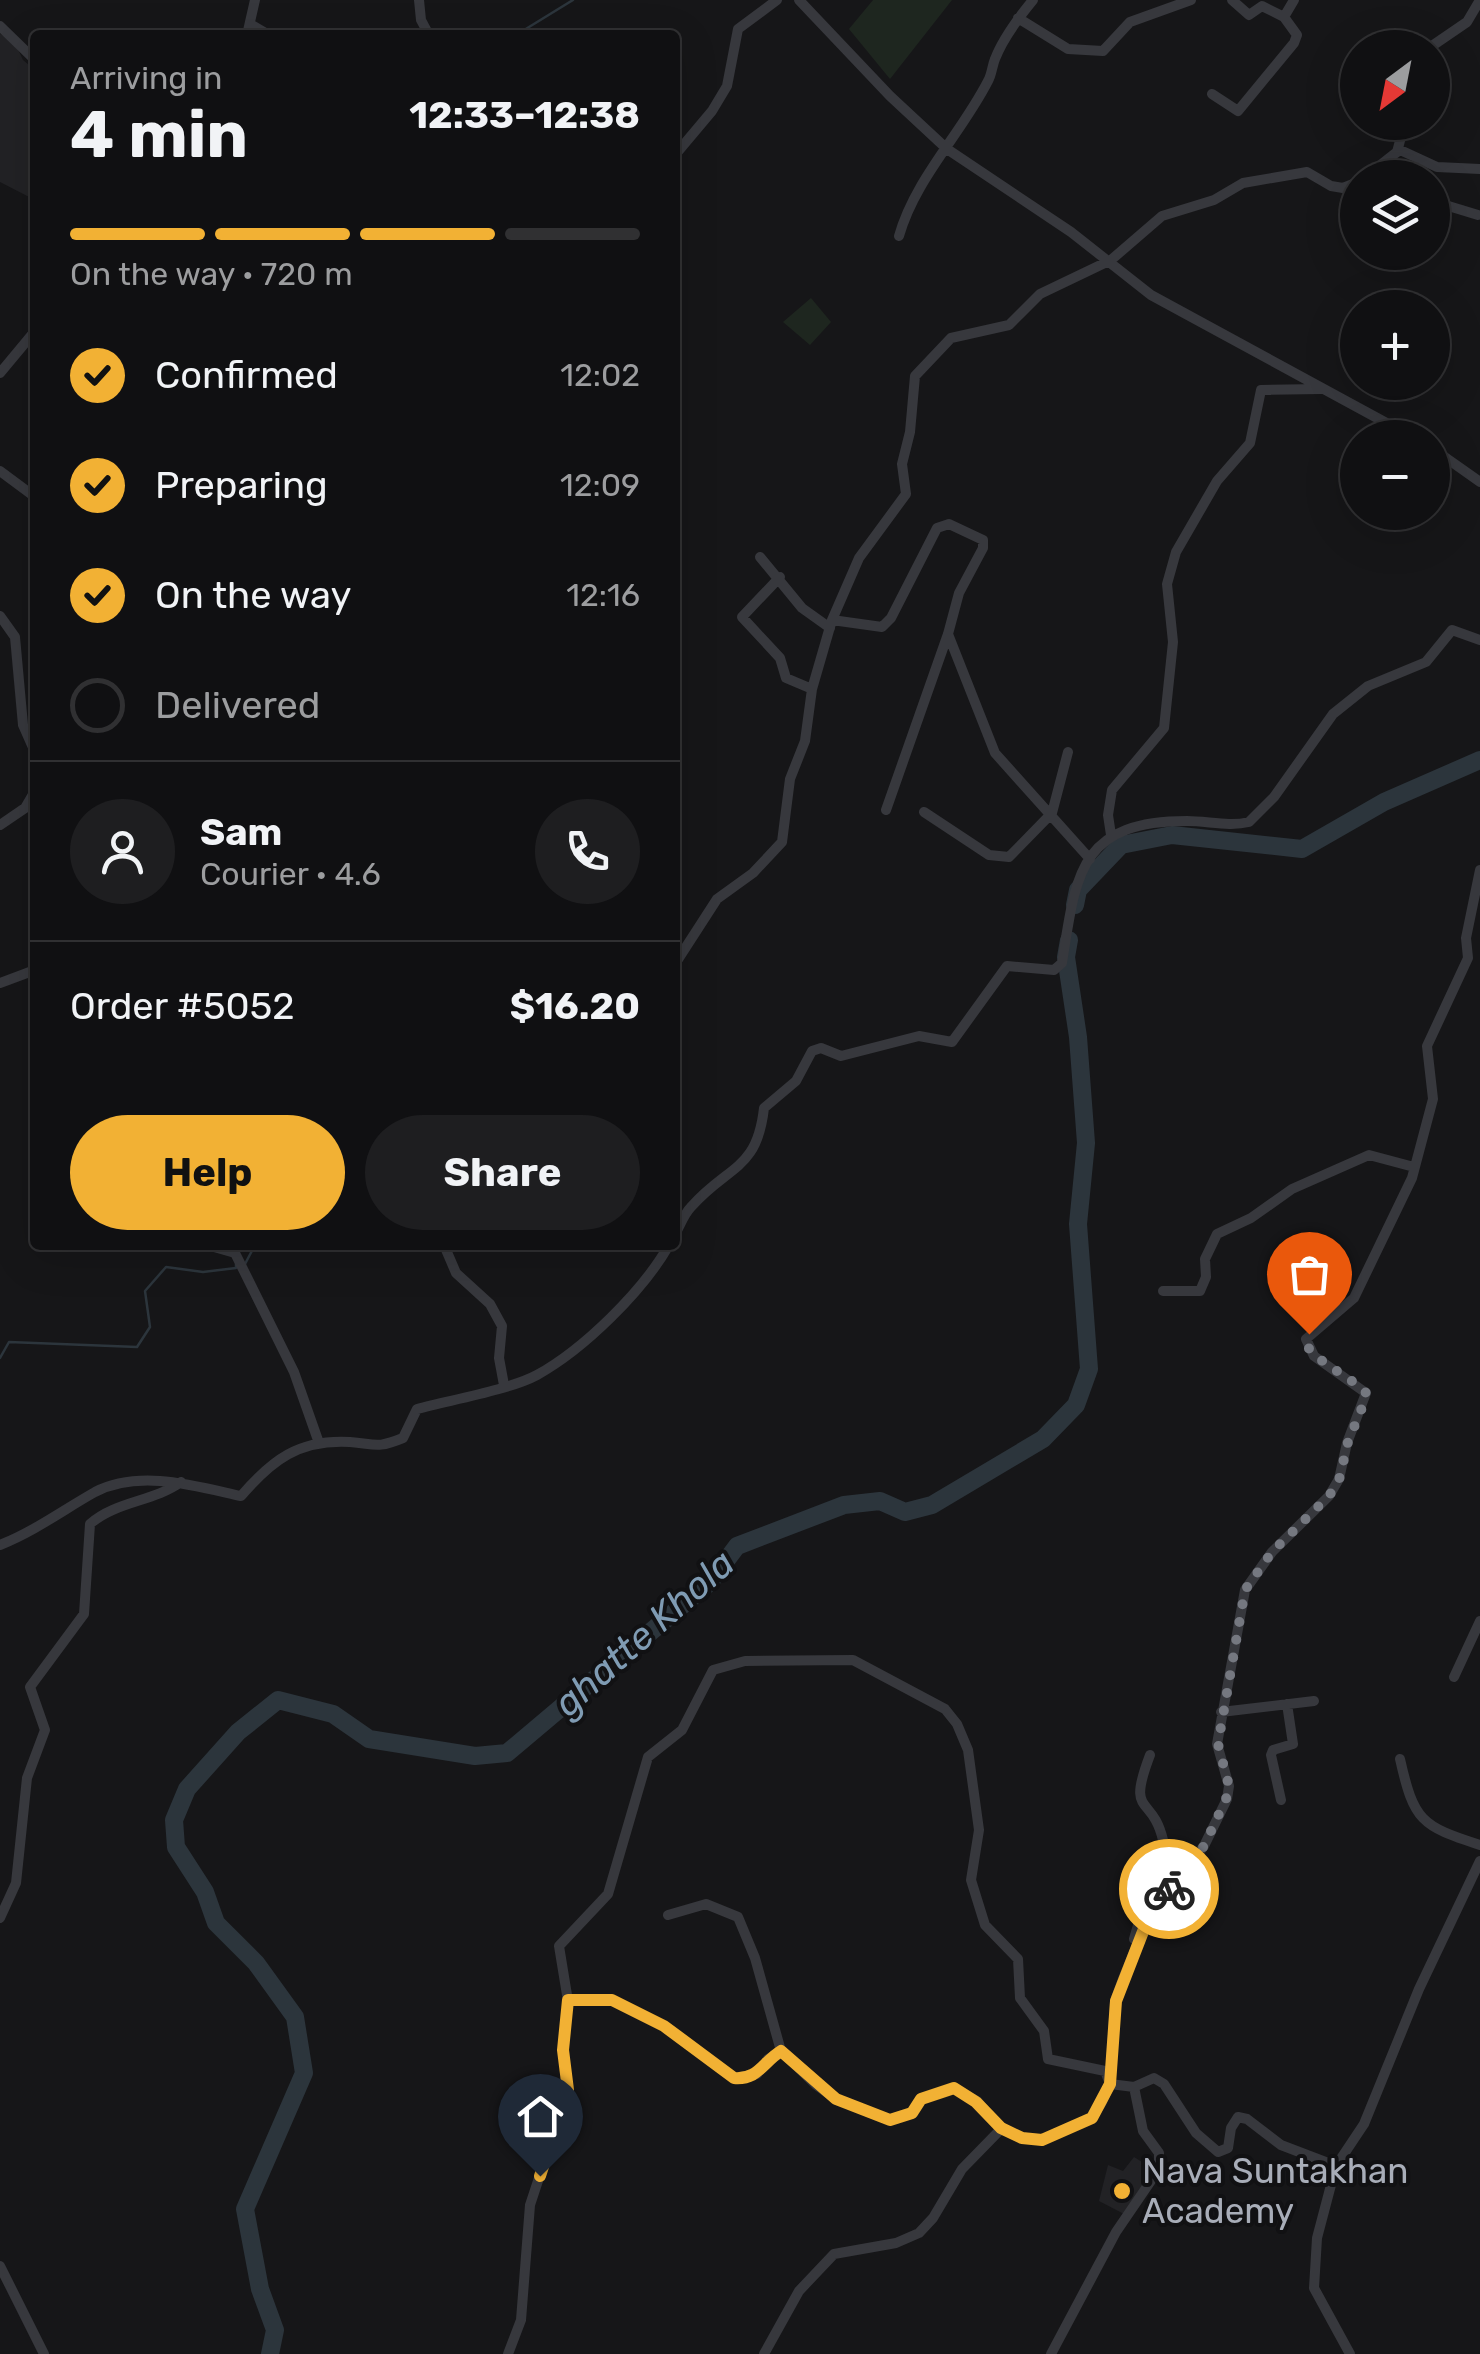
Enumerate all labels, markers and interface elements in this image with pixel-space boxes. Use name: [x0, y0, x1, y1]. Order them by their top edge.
north arrow: [1340, 30, 1450, 140]
map controls: [1340, 30, 1450, 530]
text: Arriving in: [70, 59, 222, 97]
text: 12:33–12:38: [409, 92, 640, 138]
text: 4 min: [70, 96, 248, 173]
button: layers: [1340, 160, 1450, 270]
text: On the way · 720 m: [70, 255, 353, 293]
button: +: [1340, 290, 1450, 400]
icon: check: [70, 348, 125, 403]
text: Confirmed: [155, 352, 338, 398]
text: 12:02: [560, 356, 640, 394]
button: −: [1340, 420, 1450, 530]
icon: check: [70, 458, 125, 513]
text: Preparing: [155, 462, 328, 508]
text: 12:09: [560, 466, 640, 504]
icon: check: [70, 568, 125, 623]
text: On the way: [155, 572, 351, 618]
text: 12:16: [566, 576, 640, 614]
text: Delivered: [155, 682, 320, 728]
button: person: [70, 799, 175, 904]
button: phone: [535, 799, 640, 904]
text: Sam: [200, 809, 282, 855]
text: Courier · 4.6: [200, 855, 381, 893]
text: Order #5052: [70, 983, 295, 1029]
text: $16.20: [510, 983, 640, 1029]
button: Help: [70, 1115, 345, 1230]
button: Share: [365, 1115, 640, 1230]
pin: [1267, 1232, 1352, 1335]
icon: bag: [1282, 1247, 1337, 1302]
water label: ghatte Khola: [544, 1540, 744, 1727]
courier: [1119, 1839, 1219, 1939]
icon: bike: [1142, 1862, 1197, 1917]
pin: [498, 2074, 583, 2177]
icon: home: [513, 2089, 568, 2144]
place label: Nava Suntakhan Academy: [1142, 2150, 1409, 2232]
marker: Nava Suntakhan Academy: [1111, 2180, 1133, 2202]

